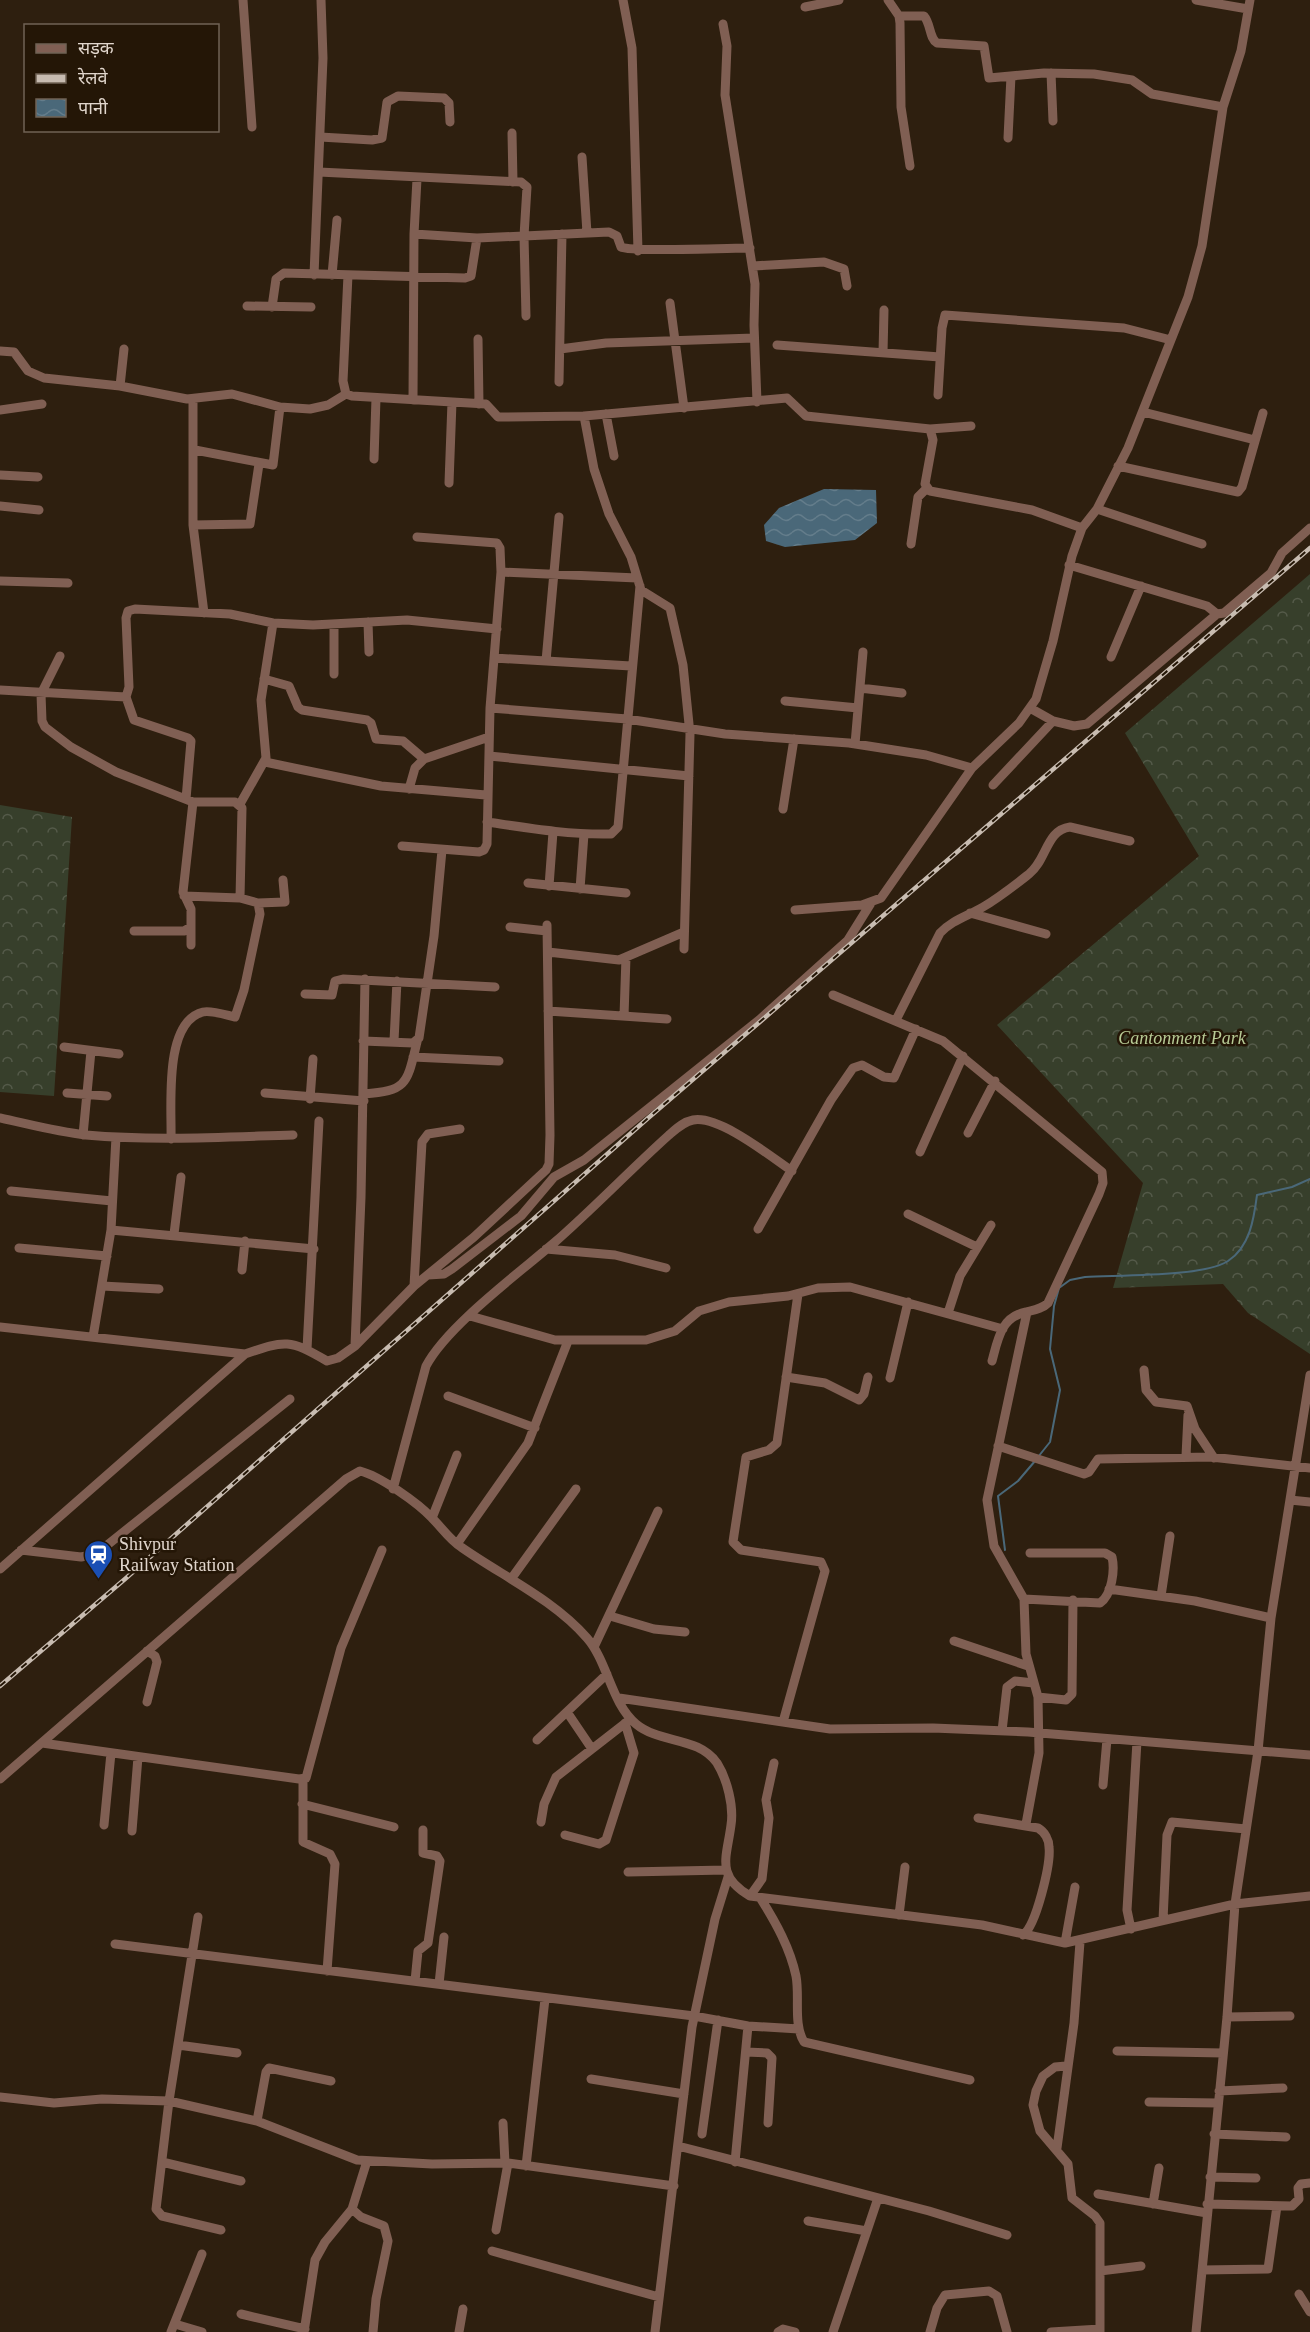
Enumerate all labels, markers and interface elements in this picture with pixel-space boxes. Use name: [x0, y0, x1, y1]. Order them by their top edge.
legend: [24, 24, 219, 132]
text: सड़क: [78, 38, 115, 58]
text: रेलवे: [77, 67, 109, 88]
text: पानी: [78, 98, 108, 118]
park label: Cantonment Park: [1118, 1028, 1247, 1048]
place label: Shivpur Railway Station: [119, 1534, 235, 1575]
station icon: Shivpur Railway Station: [82, 1538, 114, 1580]

